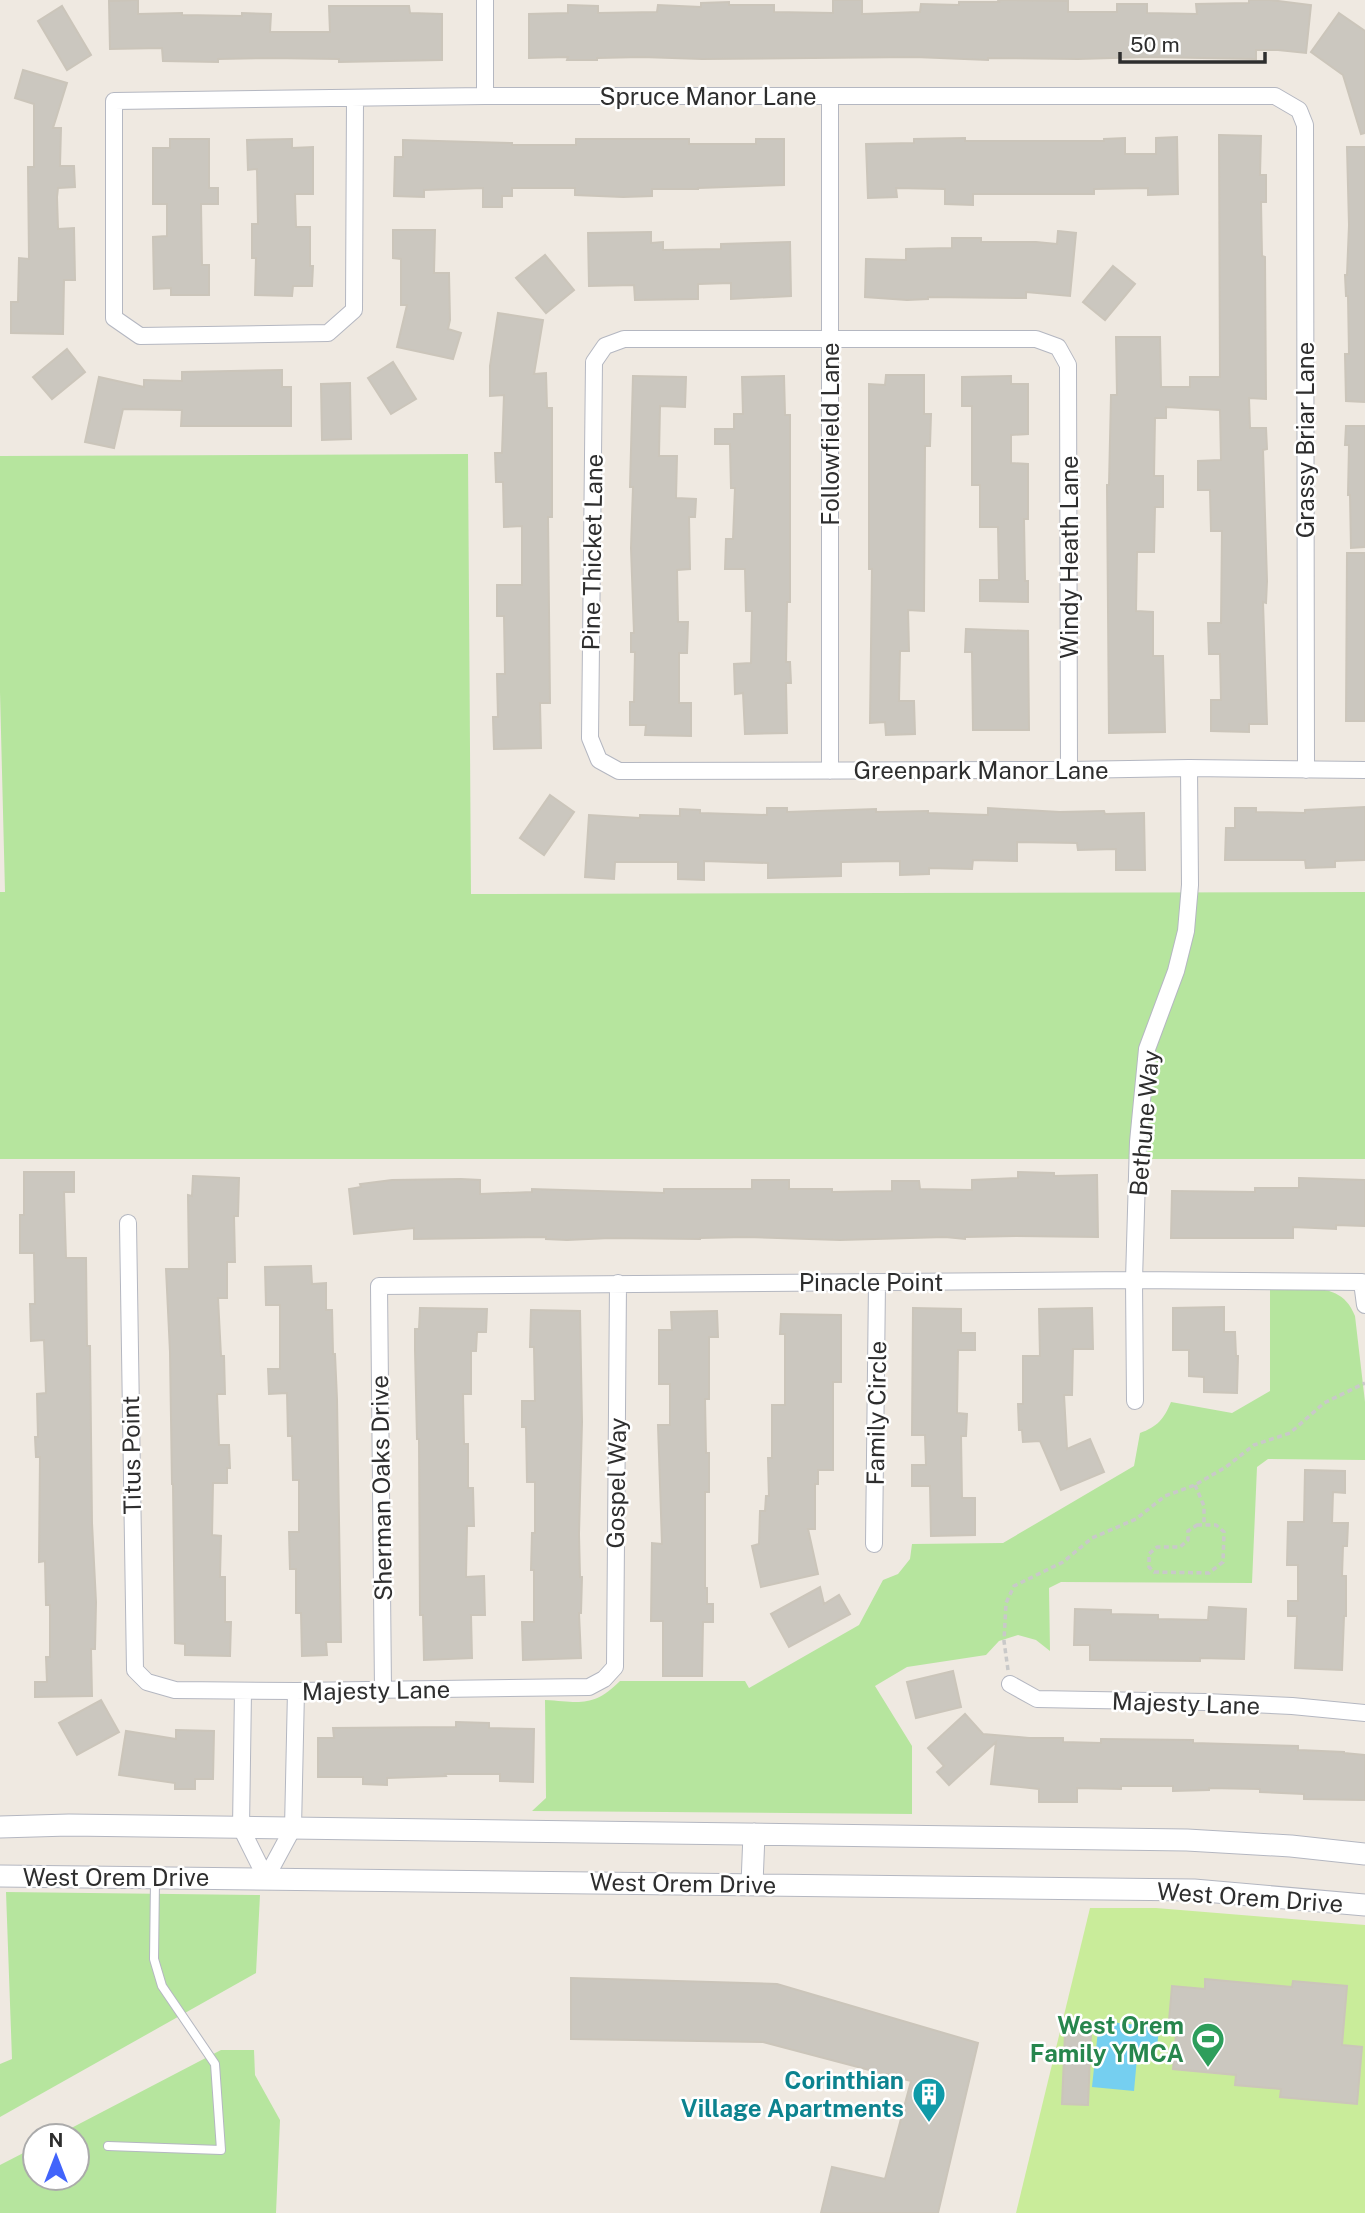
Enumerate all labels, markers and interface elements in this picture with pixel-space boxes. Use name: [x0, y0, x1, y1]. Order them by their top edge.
scale bar: [1120, 21, 1265, 65]
text: 50 m: [1130, 32, 1180, 57]
street label: Spruce Manor Lane: [599, 82, 817, 110]
street label: Followfield Lane: [816, 342, 844, 526]
street label: Grassy Briar Lane: [1291, 342, 1319, 538]
street label: Pine Thicket Lane: [576, 453, 608, 651]
street label: Windy Heath Lane: [1055, 455, 1083, 659]
street label: Greenpark Manor Lane: [853, 756, 1109, 784]
street label: Bethune Way: [1124, 1049, 1164, 1197]
street label: Pinacle Point: [799, 1268, 943, 1296]
street label: Family Circle: [861, 1341, 891, 1485]
street label: Sherman Oaks Drive: [365, 1375, 397, 1601]
street label: Titus Point: [116, 1395, 146, 1515]
street label: Gospel Way: [601, 1417, 631, 1549]
street label: Majesty Lane: [302, 1675, 450, 1705]
street label: Majesty Lane: [1111, 1686, 1261, 1720]
street label: West Orem Drive: [23, 1863, 209, 1891]
street label: West Orem Drive: [589, 1867, 777, 1899]
street label: West Orem Drive: [1156, 1877, 1344, 1917]
place label: West Orem Family YMCA: [1030, 2011, 1184, 2067]
sports icon: West Orem Family YMCA: [1189, 2020, 1227, 2069]
place label: Corinthian Village Apartments: [681, 2066, 904, 2122]
building icon: Corinthian Village Apartments: [910, 2075, 948, 2124]
north arrow: [21, 2122, 91, 2192]
text: N: [49, 2129, 63, 2151]

